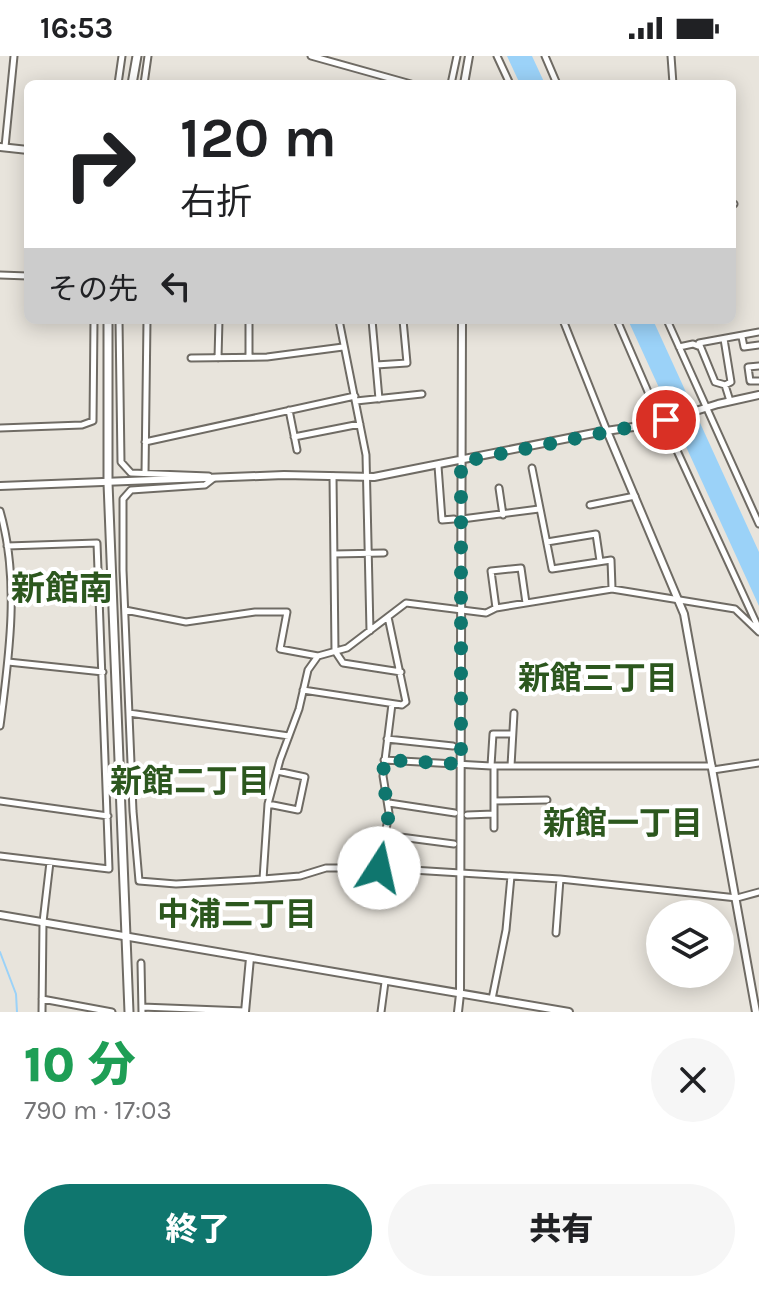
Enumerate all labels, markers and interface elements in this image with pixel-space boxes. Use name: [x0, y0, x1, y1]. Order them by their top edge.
text: 16:53: [40, 10, 113, 46]
text: 120 m: [180, 105, 337, 170]
icon: right: [48, 112, 152, 216]
text: 右折: [180, 181, 252, 223]
icon: left: [154, 264, 198, 308]
text: その先: [48, 271, 138, 307]
pin: [632, 386, 700, 454]
icon: arrive: [644, 398, 688, 442]
district label: 新館南: [11, 569, 113, 609]
district label: 新館三丁目: [518, 660, 678, 697]
district label: 新館二丁目: [110, 763, 270, 800]
district label: 新館一丁目: [543, 805, 703, 842]
position arrow: [337, 826, 421, 910]
district label: 中浦二丁目: [157, 896, 317, 933]
map controls: [646, 900, 734, 988]
button: layers: [646, 900, 734, 988]
text: 10 分: [24, 1037, 136, 1093]
button: close: [651, 1038, 735, 1122]
text: 790 m · 17:03: [24, 1095, 172, 1126]
button: 終了: [24, 1184, 372, 1276]
button: 共有: [388, 1184, 735, 1276]

